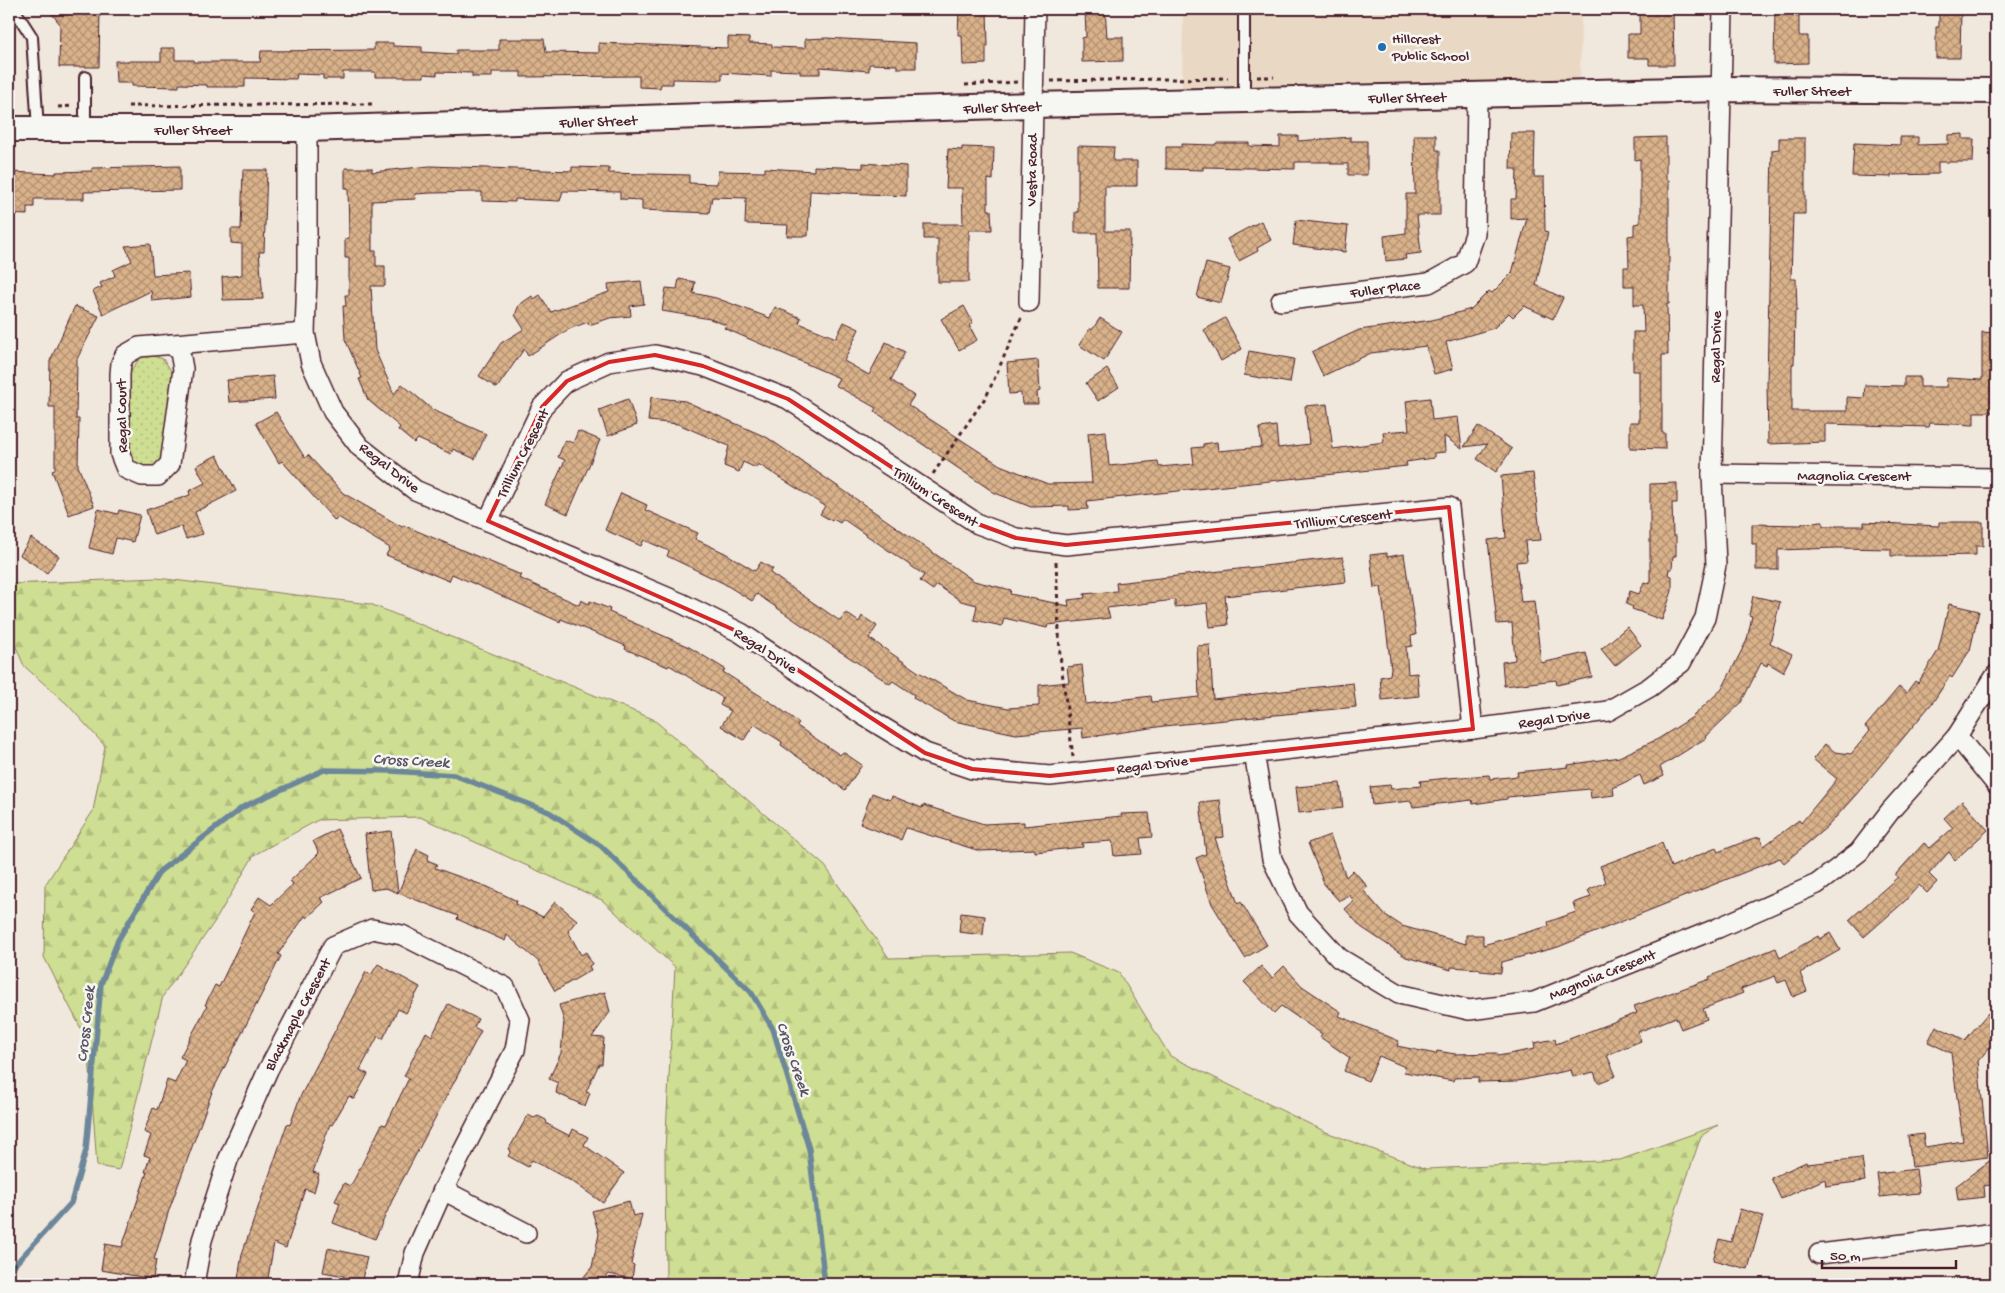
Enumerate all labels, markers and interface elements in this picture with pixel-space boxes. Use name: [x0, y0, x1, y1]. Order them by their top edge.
place label: Hillcrest Public School: [1391, 31, 1469, 66]
marker: Hillcrest Public School: [1376, 41, 1388, 53]
street label: Fuller Street: [1772, 83, 1853, 101]
street label: Fuller Street: [1367, 89, 1448, 109]
street label: Fuller Street: [962, 99, 1043, 119]
street label: Fuller Street: [558, 113, 639, 133]
street label: Fuller Street: [153, 122, 234, 140]
street label: Vesta Road: [1023, 132, 1043, 207]
street label: Fuller Place: [1348, 277, 1422, 303]
street label: Regal Drive: [1707, 311, 1727, 383]
street label: Regal Court: [113, 377, 133, 453]
street label: Trillium Crescent: [493, 404, 555, 503]
street label: Regal Drive: [355, 439, 423, 498]
street label: Trillium Crescent: [888, 463, 983, 533]
street label: Magnolia Crescent: [1797, 468, 1913, 486]
street label: Trillium Crescent: [1292, 506, 1395, 534]
street label: Regal Drive: [730, 625, 800, 679]
street label: Regal Drive: [1517, 706, 1591, 734]
water label: Cross Creek: [372, 751, 451, 774]
street label: Regal Drive: [1115, 753, 1189, 779]
street label: Magnolia Crescent: [1547, 946, 1660, 1005]
street label: Blackmaple Crescent: [261, 954, 337, 1075]
water label: Cross Creek: [74, 984, 101, 1063]
water label: Cross Creek: [770, 1020, 814, 1100]
scale bar: [1822, 1238, 1956, 1270]
text: 50 m: [1830, 1248, 1861, 1266]

